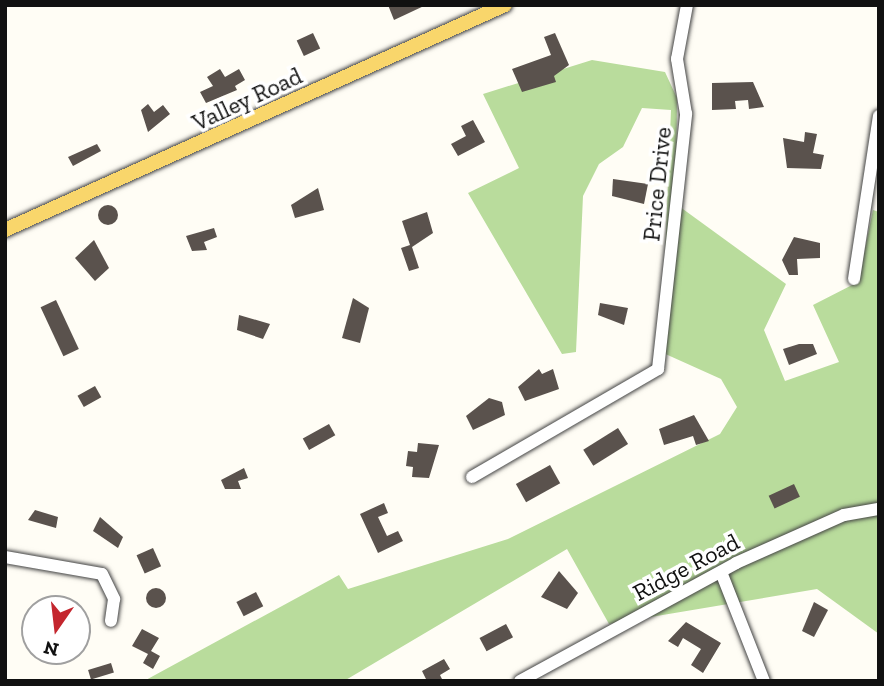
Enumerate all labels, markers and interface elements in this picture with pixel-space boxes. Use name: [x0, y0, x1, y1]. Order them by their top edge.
street label: Valley Road: [187, 61, 307, 137]
street label: Price Drive: [637, 125, 677, 243]
street label: Ridge Road: [628, 527, 744, 607]
north arrow: [21, 595, 91, 665]
text: N: [41, 636, 61, 662]

